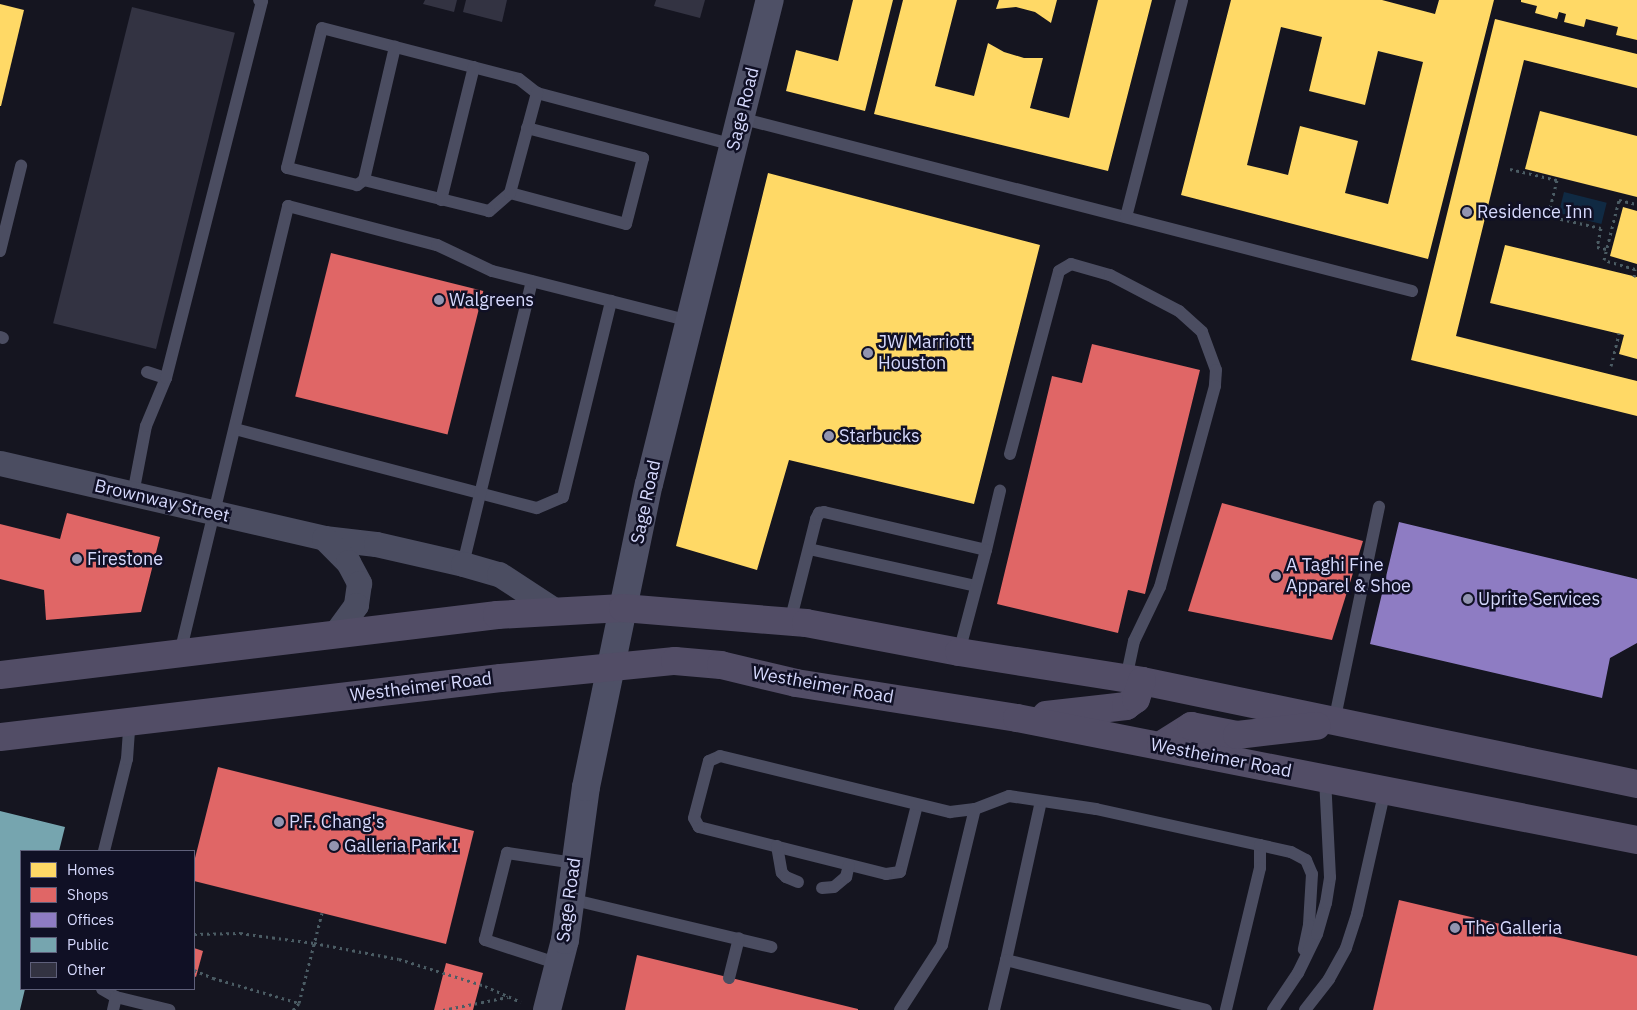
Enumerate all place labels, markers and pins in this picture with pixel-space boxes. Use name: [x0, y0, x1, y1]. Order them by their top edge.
place label: Residence Inn: [1477, 201, 1593, 223]
marker: Residence Inn: [1461, 206, 1473, 218]
place label: Walgreens: [449, 289, 534, 311]
marker: Walgreens: [433, 294, 445, 306]
place label: JW Marriott Houston: [878, 332, 972, 374]
marker: JW Marriott Houston: [862, 347, 874, 359]
place label: Starbucks: [839, 425, 920, 447]
marker: Starbucks: [823, 430, 835, 442]
place label: Firestone: [87, 548, 163, 570]
marker: Firestone: [71, 553, 83, 565]
place label: A Taghi Fine Apparel & Shoe: [1286, 555, 1411, 598]
marker: A Taghi Fine Apparel & Shoe: [1270, 570, 1282, 582]
place label: Uprite Services: [1478, 588, 1600, 610]
marker: Uprite Services: [1462, 593, 1474, 605]
place label: P.F. Chang's: [289, 811, 385, 833]
marker: P.F. Chang's: [273, 816, 285, 828]
place label: Galleria Park I: [344, 835, 459, 857]
marker: Galleria Park I: [328, 840, 340, 852]
place label: The Galleria: [1465, 917, 1562, 939]
marker: The Galleria: [1449, 922, 1461, 934]

